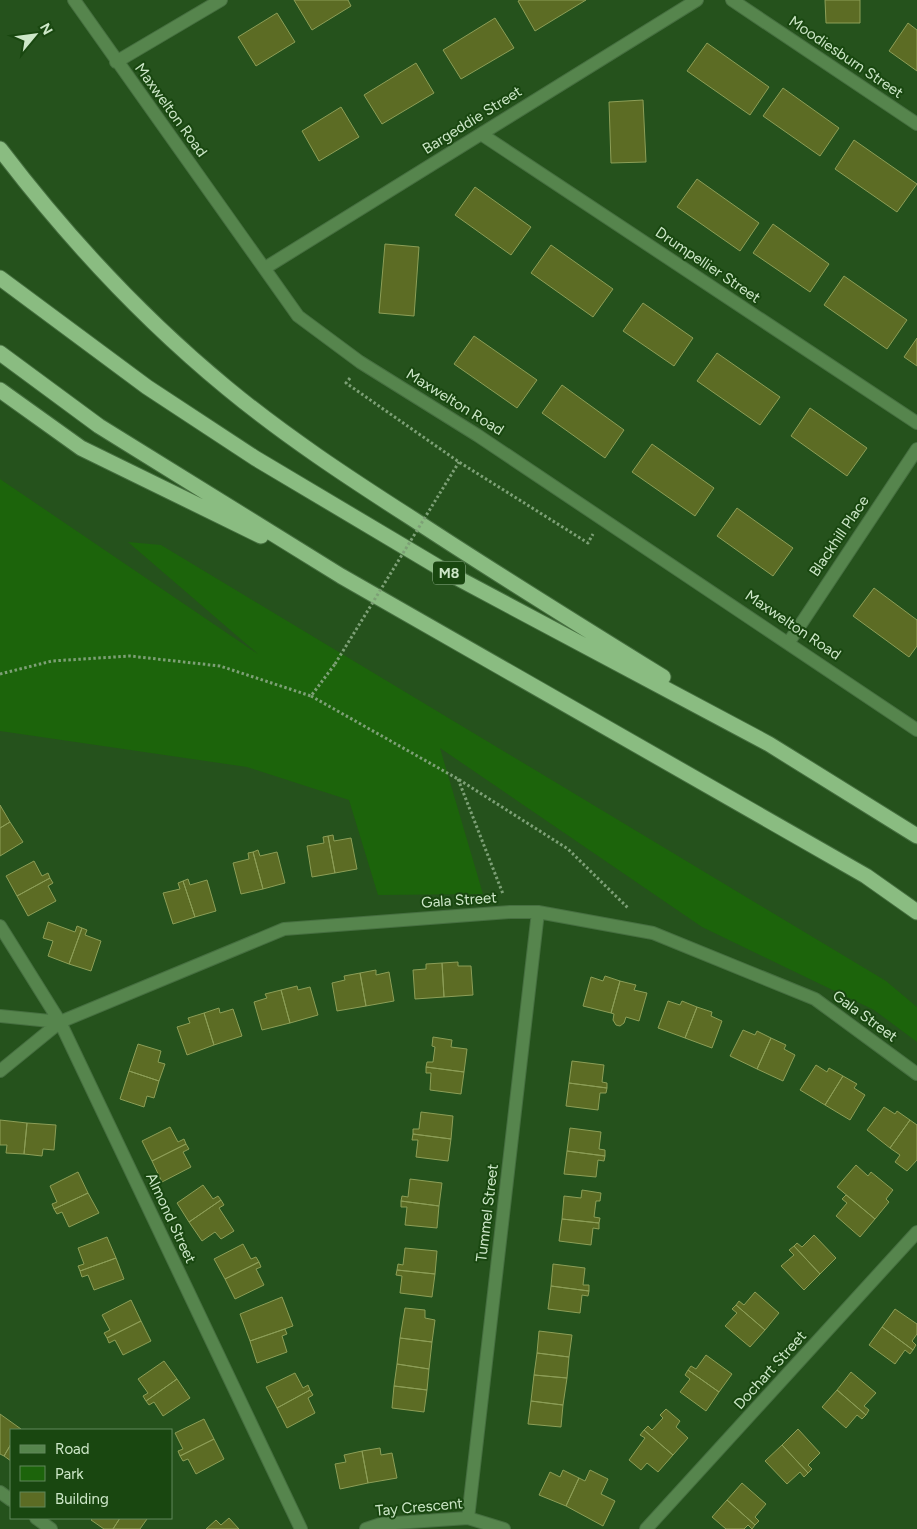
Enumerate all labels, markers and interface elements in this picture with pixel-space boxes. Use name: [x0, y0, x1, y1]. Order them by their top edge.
north arrow: [10, 10, 60, 60]
street label: Moodiesburn Street: [785, 12, 907, 102]
text: N: [36, 20, 56, 38]
street label: Maxwelton Road: [131, 60, 211, 160]
street label: Bargeddie Street: [419, 82, 525, 158]
street label: Drumpellier Street: [652, 223, 764, 307]
street label: Maxwelton Road: [403, 365, 507, 439]
street label: Blackhill Place: [805, 492, 873, 580]
road number: M8: [433, 562, 465, 584]
street label: Maxwelton Road: [742, 586, 844, 664]
street label: Gala Street: [421, 888, 498, 912]
street label: Gala Street: [829, 986, 901, 1046]
street label: Tummel Street: [472, 1163, 502, 1263]
street label: Almond Street: [142, 1170, 200, 1266]
street label: Dochart Street: [730, 1327, 810, 1413]
legend: [10, 1429, 172, 1519]
text: Road: [55, 1440, 90, 1458]
text: Park: [55, 1465, 84, 1483]
text: Building: [55, 1490, 109, 1508]
street label: Tay Crescent: [374, 1494, 464, 1520]

